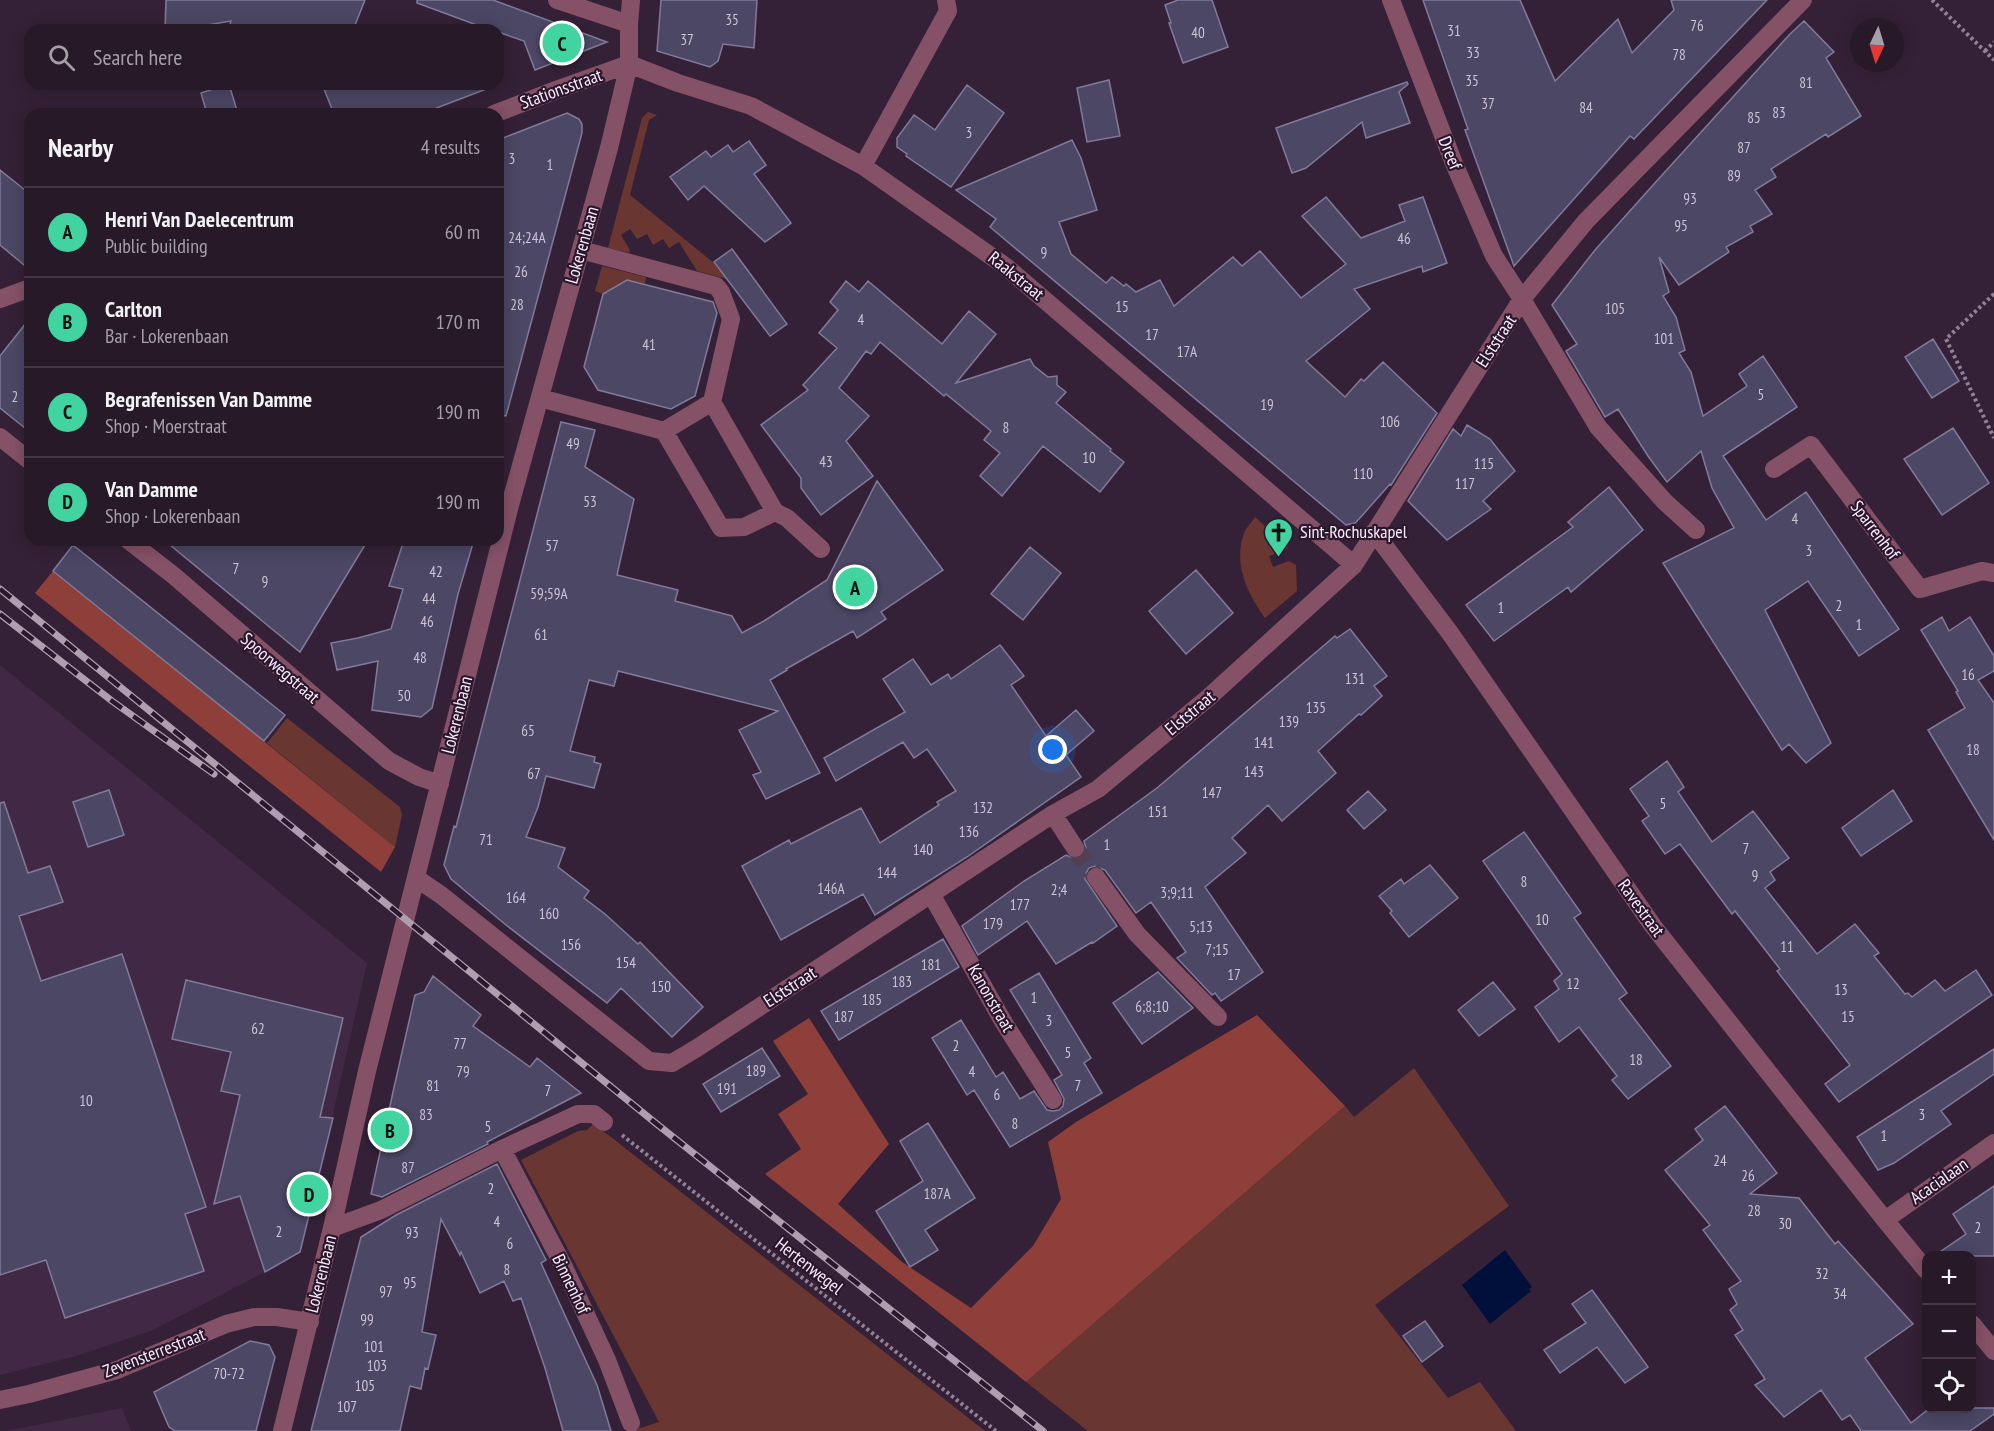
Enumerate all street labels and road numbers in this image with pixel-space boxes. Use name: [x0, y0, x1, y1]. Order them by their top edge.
street label: Stationsstraat: [517, 63, 605, 114]
street label: Dreef: [1433, 133, 1468, 174]
street label: Lokerenbaan: [560, 204, 603, 286]
street label: Raakstraat: [984, 246, 1049, 305]
street label: Elststraat: [1470, 310, 1521, 371]
street label: Sparrenhof: [1846, 496, 1906, 565]
street label: Spoorwegstraat: [236, 627, 324, 708]
street label: Lokerenbaan: [436, 674, 477, 756]
street label: Elststraat: [1160, 685, 1219, 740]
street label: Ravestraat: [1613, 874, 1670, 941]
street label: Kanonstraat: [963, 960, 1020, 1036]
street label: Elststraat: [759, 961, 820, 1012]
street label: Acacialaan: [1905, 1152, 1972, 1209]
street label: Hertenwegel: [771, 1232, 848, 1300]
street label: Lokerenbaan: [300, 1233, 341, 1315]
street label: Binnenhof: [547, 1250, 596, 1319]
street label: Zevensterrestraat: [99, 1323, 208, 1383]

